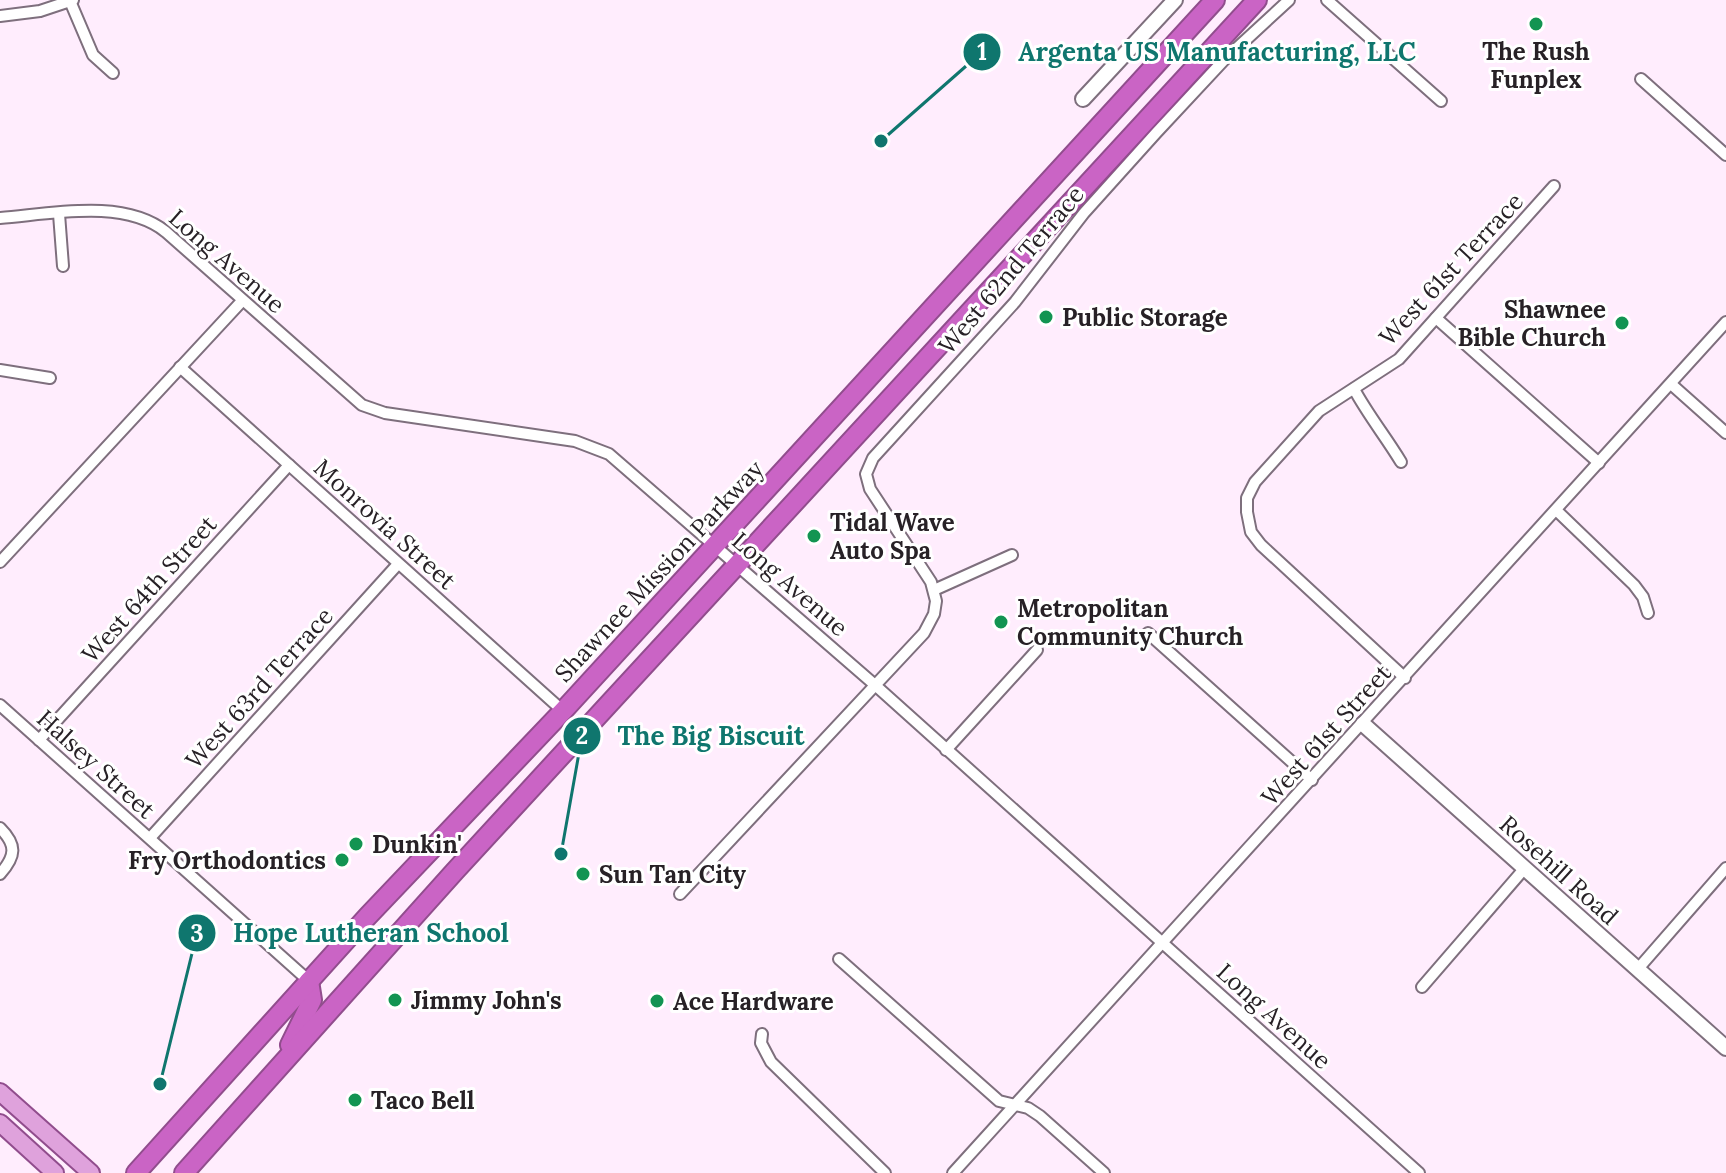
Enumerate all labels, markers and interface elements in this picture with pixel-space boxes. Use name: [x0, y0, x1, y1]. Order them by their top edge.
marker: The Rush Funplex: [1527, 15, 1545, 33]
callout: Argenta US Manufacturing, LLC: [962, 27, 1432, 77]
text: Argenta US Manufacturing, LLC: [1018, 35, 1416, 68]
text: 1: [977, 36, 987, 67]
place label: The Rush Funplex: [1482, 36, 1590, 95]
street label: West 62nd Terrace: [931, 179, 1091, 361]
street label: West 61st Terrace: [1372, 186, 1530, 352]
street label: Long Avenue: [163, 202, 291, 320]
place label: Shawnee Bible Church: [1457, 294, 1606, 353]
place label: Public Storage: [1062, 302, 1228, 333]
marker: Public Storage: [1037, 308, 1055, 326]
marker: Shawnee Bible Church: [1613, 314, 1631, 332]
street label: Monrovia Street: [308, 452, 463, 596]
street label: Shawnee Mission Parkway: [548, 453, 770, 689]
place label: Tidal Wave Auto Spa: [830, 507, 955, 566]
street label: West 64th Street: [75, 508, 224, 669]
street label: Long Avenue: [726, 525, 854, 643]
marker: Tidal Wave Auto Spa: [805, 527, 823, 545]
place label: Metropolitan Community Church: [1017, 593, 1243, 652]
street label: West 63rd Terrace: [178, 601, 340, 775]
marker: Metropolitan Community Church: [992, 613, 1010, 631]
street label: West 61st Street: [1254, 657, 1398, 812]
street label: Halsey Street: [30, 703, 162, 826]
callout: The Big Biscuit: [562, 711, 821, 761]
text: The Big Biscuit: [617, 719, 806, 752]
text: 2: [576, 720, 588, 751]
street label: Rosehill Road: [1493, 809, 1625, 931]
place label: Dunkin': [372, 829, 462, 860]
marker: Dunkin': [347, 835, 365, 853]
place label: Fry Orthodontics: [128, 845, 326, 876]
marker: Fry Orthodontics: [333, 851, 351, 869]
place label: Sun Tan City: [599, 859, 747, 890]
marker: Sun Tan City: [574, 865, 592, 883]
callout: Hope Lutheran School: [177, 908, 525, 958]
text: Hope Lutheran School: [233, 916, 509, 949]
text: 3: [190, 918, 204, 949]
street label: Long Avenue: [1210, 956, 1338, 1076]
place label: Jimmy John's: [411, 985, 562, 1016]
place label: Ace Hardware: [673, 986, 834, 1017]
marker: Jimmy John's: [386, 991, 404, 1009]
marker: Ace Hardware: [648, 992, 666, 1010]
place label: Taco Bell: [371, 1085, 475, 1116]
marker: Taco Bell: [346, 1091, 364, 1109]

